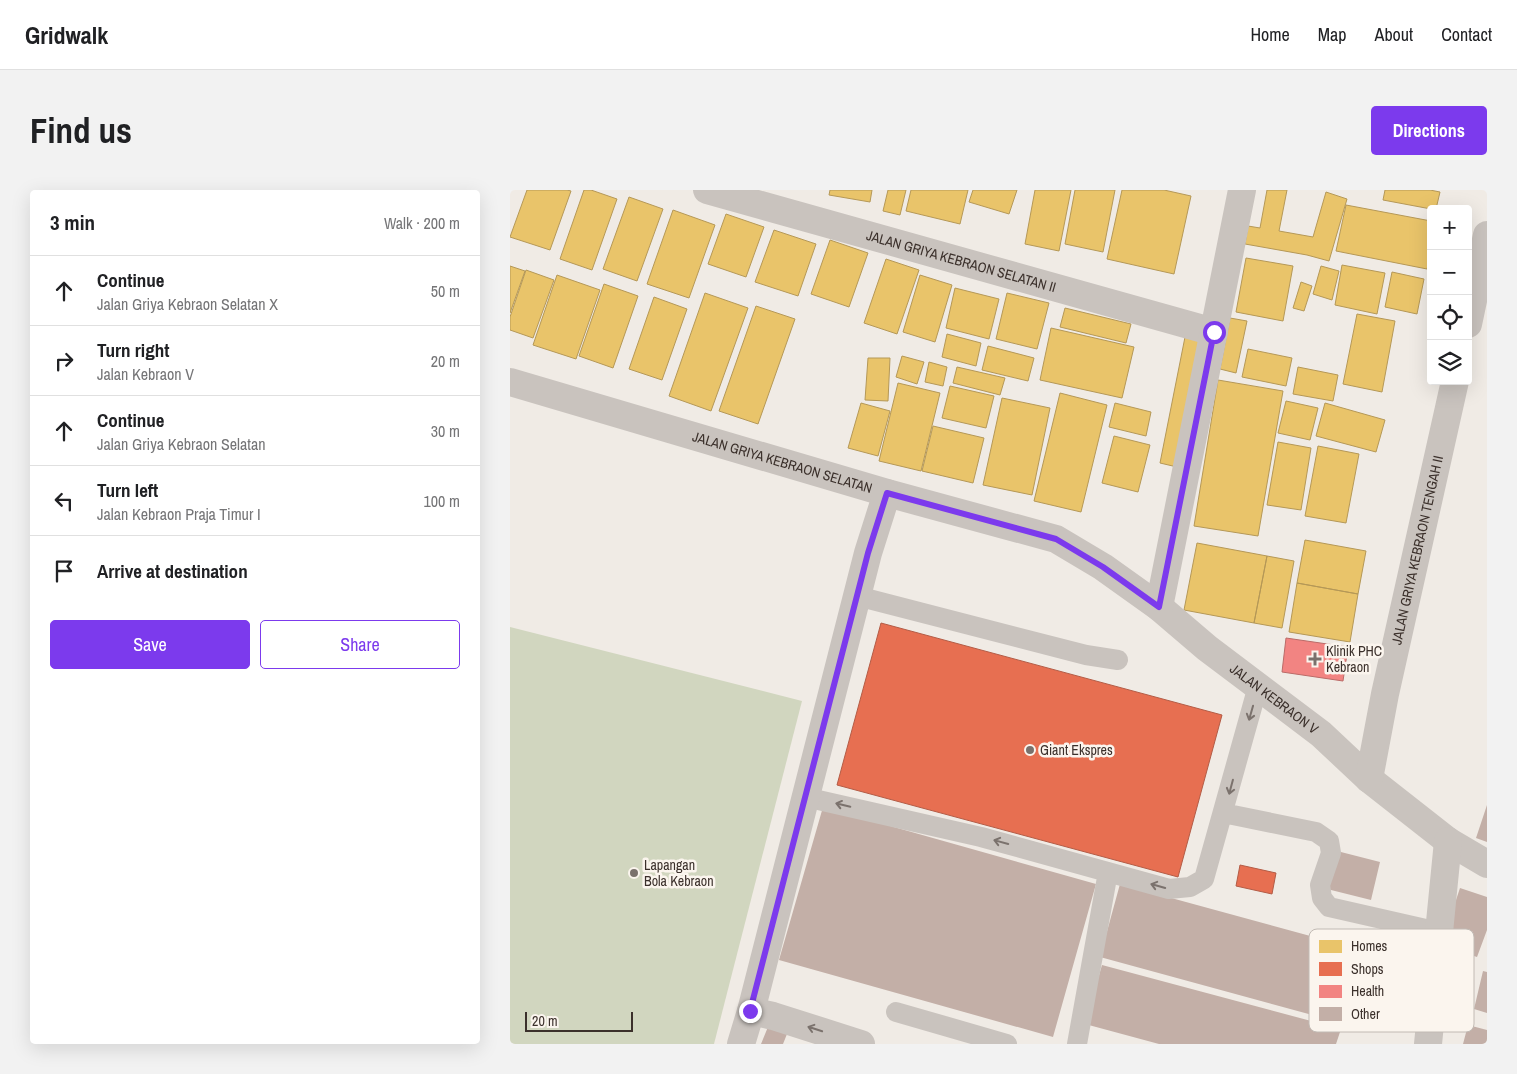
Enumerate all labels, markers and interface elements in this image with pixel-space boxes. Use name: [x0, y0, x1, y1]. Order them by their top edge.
text: Gridwalk: [25, 19, 108, 51]
text: Home: [1250, 22, 1290, 47]
text: Map: [1318, 22, 1347, 47]
text: About: [1375, 22, 1413, 47]
text: Contact: [1441, 22, 1492, 47]
button: Directions: [1371, 106, 1487, 155]
text: Find us: [30, 107, 132, 154]
map controls: [1427, 205, 1472, 385]
button: +: [1427, 205, 1472, 250]
text: 3 min: [50, 208, 95, 237]
text: Walk · 200 m: [384, 212, 460, 234]
street label: JALAN GRIYA KEBRAON SELATAN II: [864, 226, 1058, 296]
button: −: [1427, 250, 1472, 295]
text: Continue: [97, 267, 165, 293]
icon: ahead: [50, 277, 78, 305]
text: 50 m: [431, 280, 460, 302]
text: Jalan Griya Kebraon Selatan X: [97, 293, 278, 315]
button: locate: [1427, 295, 1472, 340]
route start: [1203, 321, 1226, 344]
text: Turn right: [97, 337, 169, 363]
button: layers: [1427, 340, 1472, 385]
icon: right: [50, 347, 78, 375]
text: 20 m: [431, 350, 460, 372]
text: Jalan Kebraon V: [97, 363, 194, 385]
text: Continue: [97, 407, 165, 433]
icon: ahead: [50, 417, 78, 445]
text: 30 m: [431, 420, 460, 442]
street label: JALAN GRIYA KEBRAON SELATAN: [690, 427, 874, 497]
text: Jalan Griya Kebraon Selatan: [97, 433, 265, 455]
street label: JALAN GRIYA KEBRAON TENGAH II: [1387, 454, 1447, 646]
text: Turn left: [97, 477, 158, 503]
icon: left: [50, 487, 78, 515]
text: 100 m: [424, 490, 460, 512]
text: Jalan Kebraon Praja Timur I: [97, 503, 261, 525]
icon: arrive: [50, 557, 78, 585]
text: Arrive at destination: [97, 558, 248, 584]
button: Save: [50, 620, 250, 669]
button: Share: [260, 620, 460, 669]
place label: Klinik PHC Kebraon: [1326, 642, 1382, 676]
marker: Klinik PHC Kebraon: [1308, 652, 1322, 666]
street label: JALAN KEBRAON V: [1226, 660, 1322, 738]
one-way arrow: [1246, 705, 1255, 721]
place label: Giant Ekspres: [1040, 741, 1113, 759]
marker: Giant Ekspres: [1024, 744, 1036, 756]
one-way arrow: [1225, 779, 1235, 795]
one-way arrow: [836, 800, 852, 809]
one-way arrow: [994, 837, 1010, 847]
place label: Lapangan Bola Kebraon: [644, 856, 714, 890]
marker: Lapangan Bola Kebraon: [628, 867, 640, 879]
one-way arrow: [1150, 880, 1166, 890]
legend: [1309, 929, 1474, 1032]
text: Homes: [1351, 937, 1388, 955]
text: Shops: [1351, 960, 1384, 978]
text: Health: [1351, 982, 1384, 1000]
route end: [739, 1000, 762, 1023]
text: Other: [1351, 1005, 1380, 1023]
scale bar: [525, 1009, 632, 1032]
text: 20 m: [532, 1012, 558, 1030]
one-way arrow: [807, 1024, 823, 1034]

